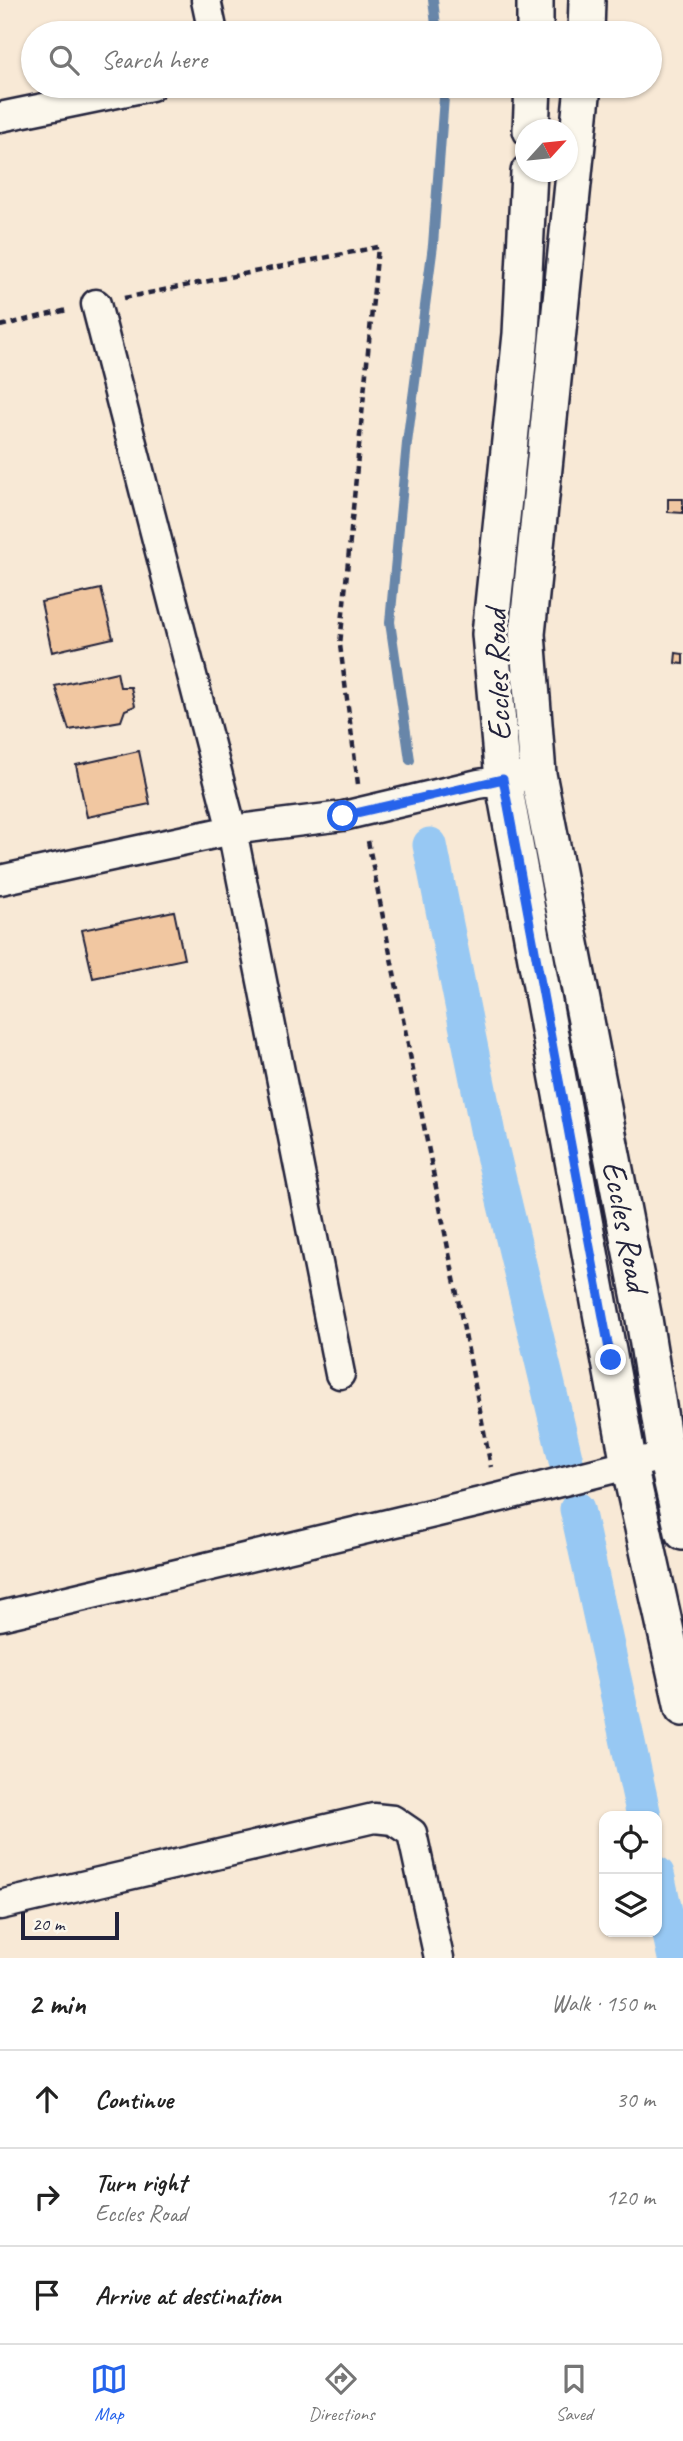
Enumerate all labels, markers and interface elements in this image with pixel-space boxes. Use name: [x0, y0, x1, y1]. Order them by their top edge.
search box: [21, 21, 662, 98]
icon: search: [45, 41, 83, 79]
text: Search here: [101, 43, 207, 76]
north arrow: [515, 119, 578, 182]
street label: Eccles Road: [474, 603, 520, 742]
route start: [327, 800, 358, 831]
street label: Eccles Road: [593, 1157, 660, 1300]
route end: [595, 1344, 626, 1375]
map controls: [599, 1811, 662, 1937]
button: locate: [599, 1811, 662, 1874]
button: layers: [599, 1874, 662, 1937]
scale bar: [21, 1909, 119, 1941]
text: 20 m: [32, 1912, 64, 1936]
text: 2 min: [28, 1985, 85, 2023]
text: Walk · 150 m: [551, 1989, 655, 2018]
icon: ahead: [28, 2080, 66, 2118]
text: Continue: [95, 2083, 173, 2116]
text: 30 m: [616, 2085, 655, 2114]
text: Turn right: [95, 2166, 186, 2199]
icon: right: [28, 2178, 66, 2216]
text: 120 m: [606, 2183, 655, 2212]
text: Eccles Road: [95, 2199, 187, 2228]
icon: arrive: [28, 2276, 66, 2314]
text: Arrive at destination: [95, 2279, 281, 2312]
tab: Map: [90, 2360, 128, 2426]
tab: Directions: [308, 2360, 375, 2426]
tab: Saved: [555, 2360, 593, 2426]

